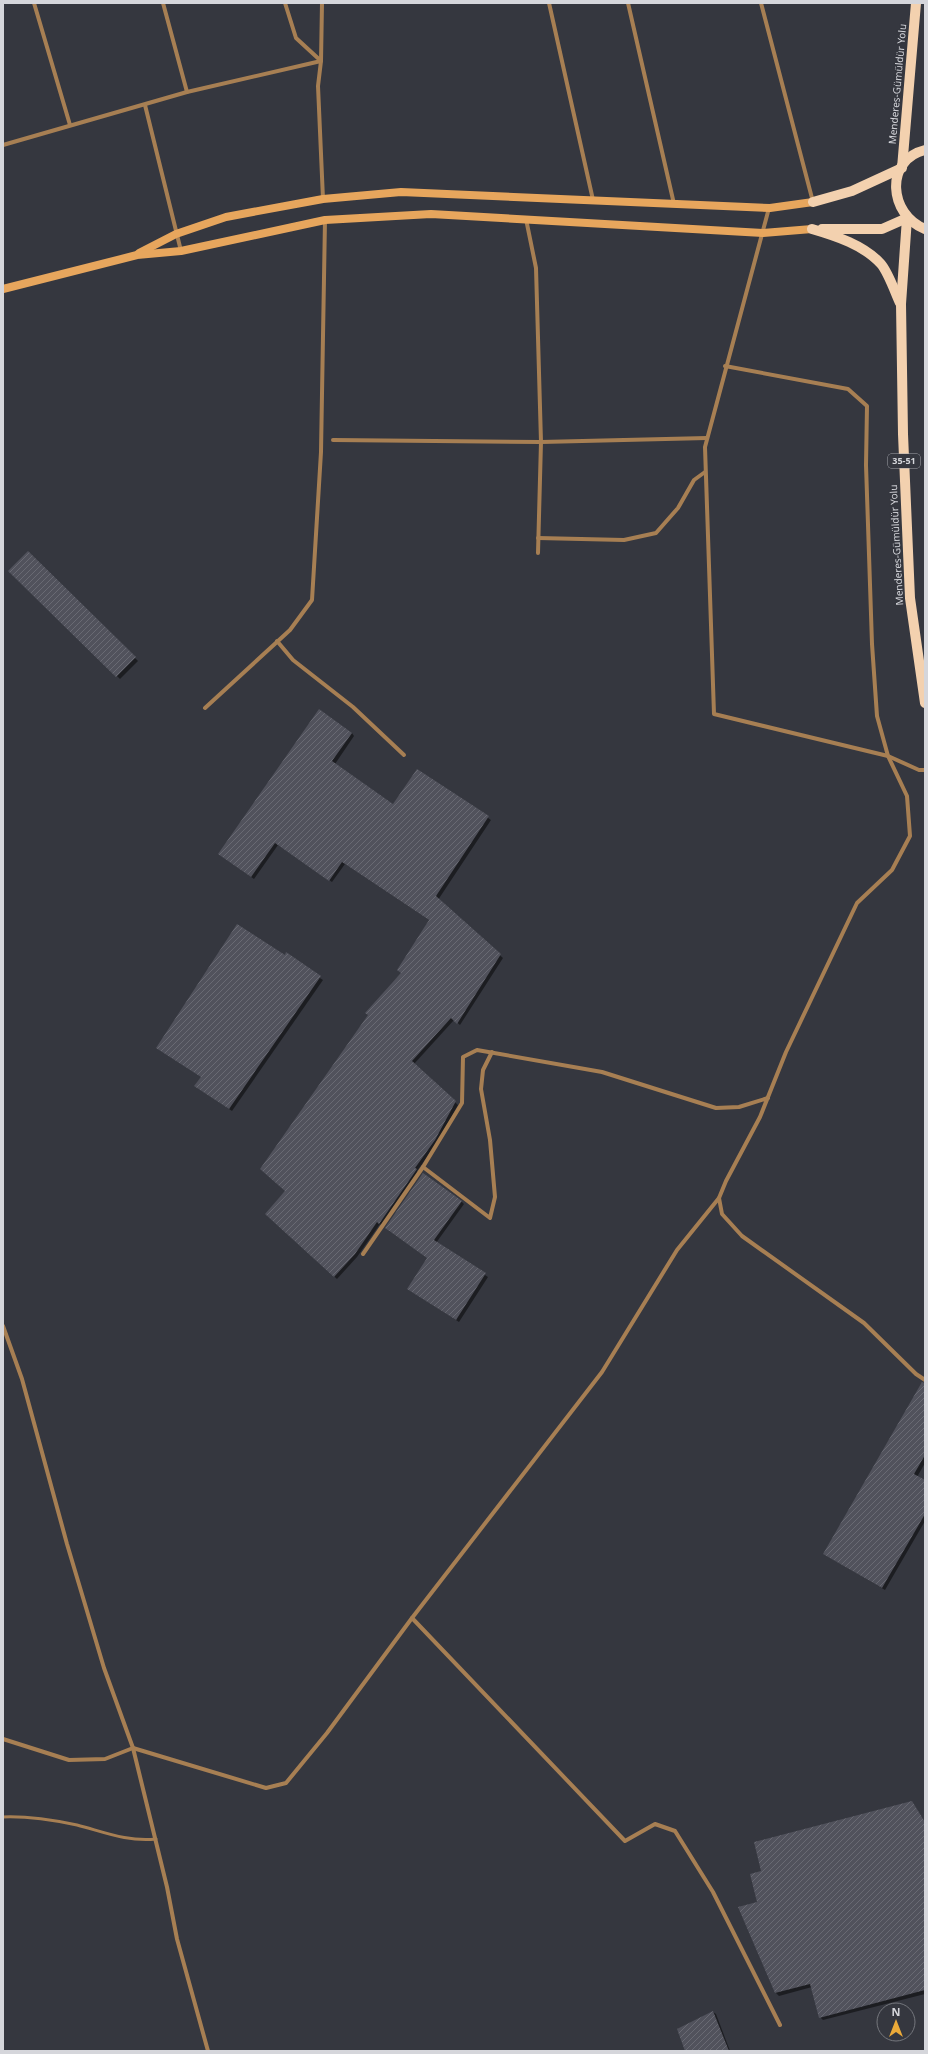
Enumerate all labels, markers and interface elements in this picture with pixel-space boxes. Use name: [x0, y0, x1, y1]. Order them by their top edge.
street label: Menderes-Gümüldür Yolu: [885, 23, 909, 145]
road number: 35-51: [888, 454, 920, 468]
street label: Menderes-Gümüldür Yolu: [886, 484, 906, 606]
north arrow: [876, 2002, 916, 2042]
text: N: [892, 2004, 900, 2019]

